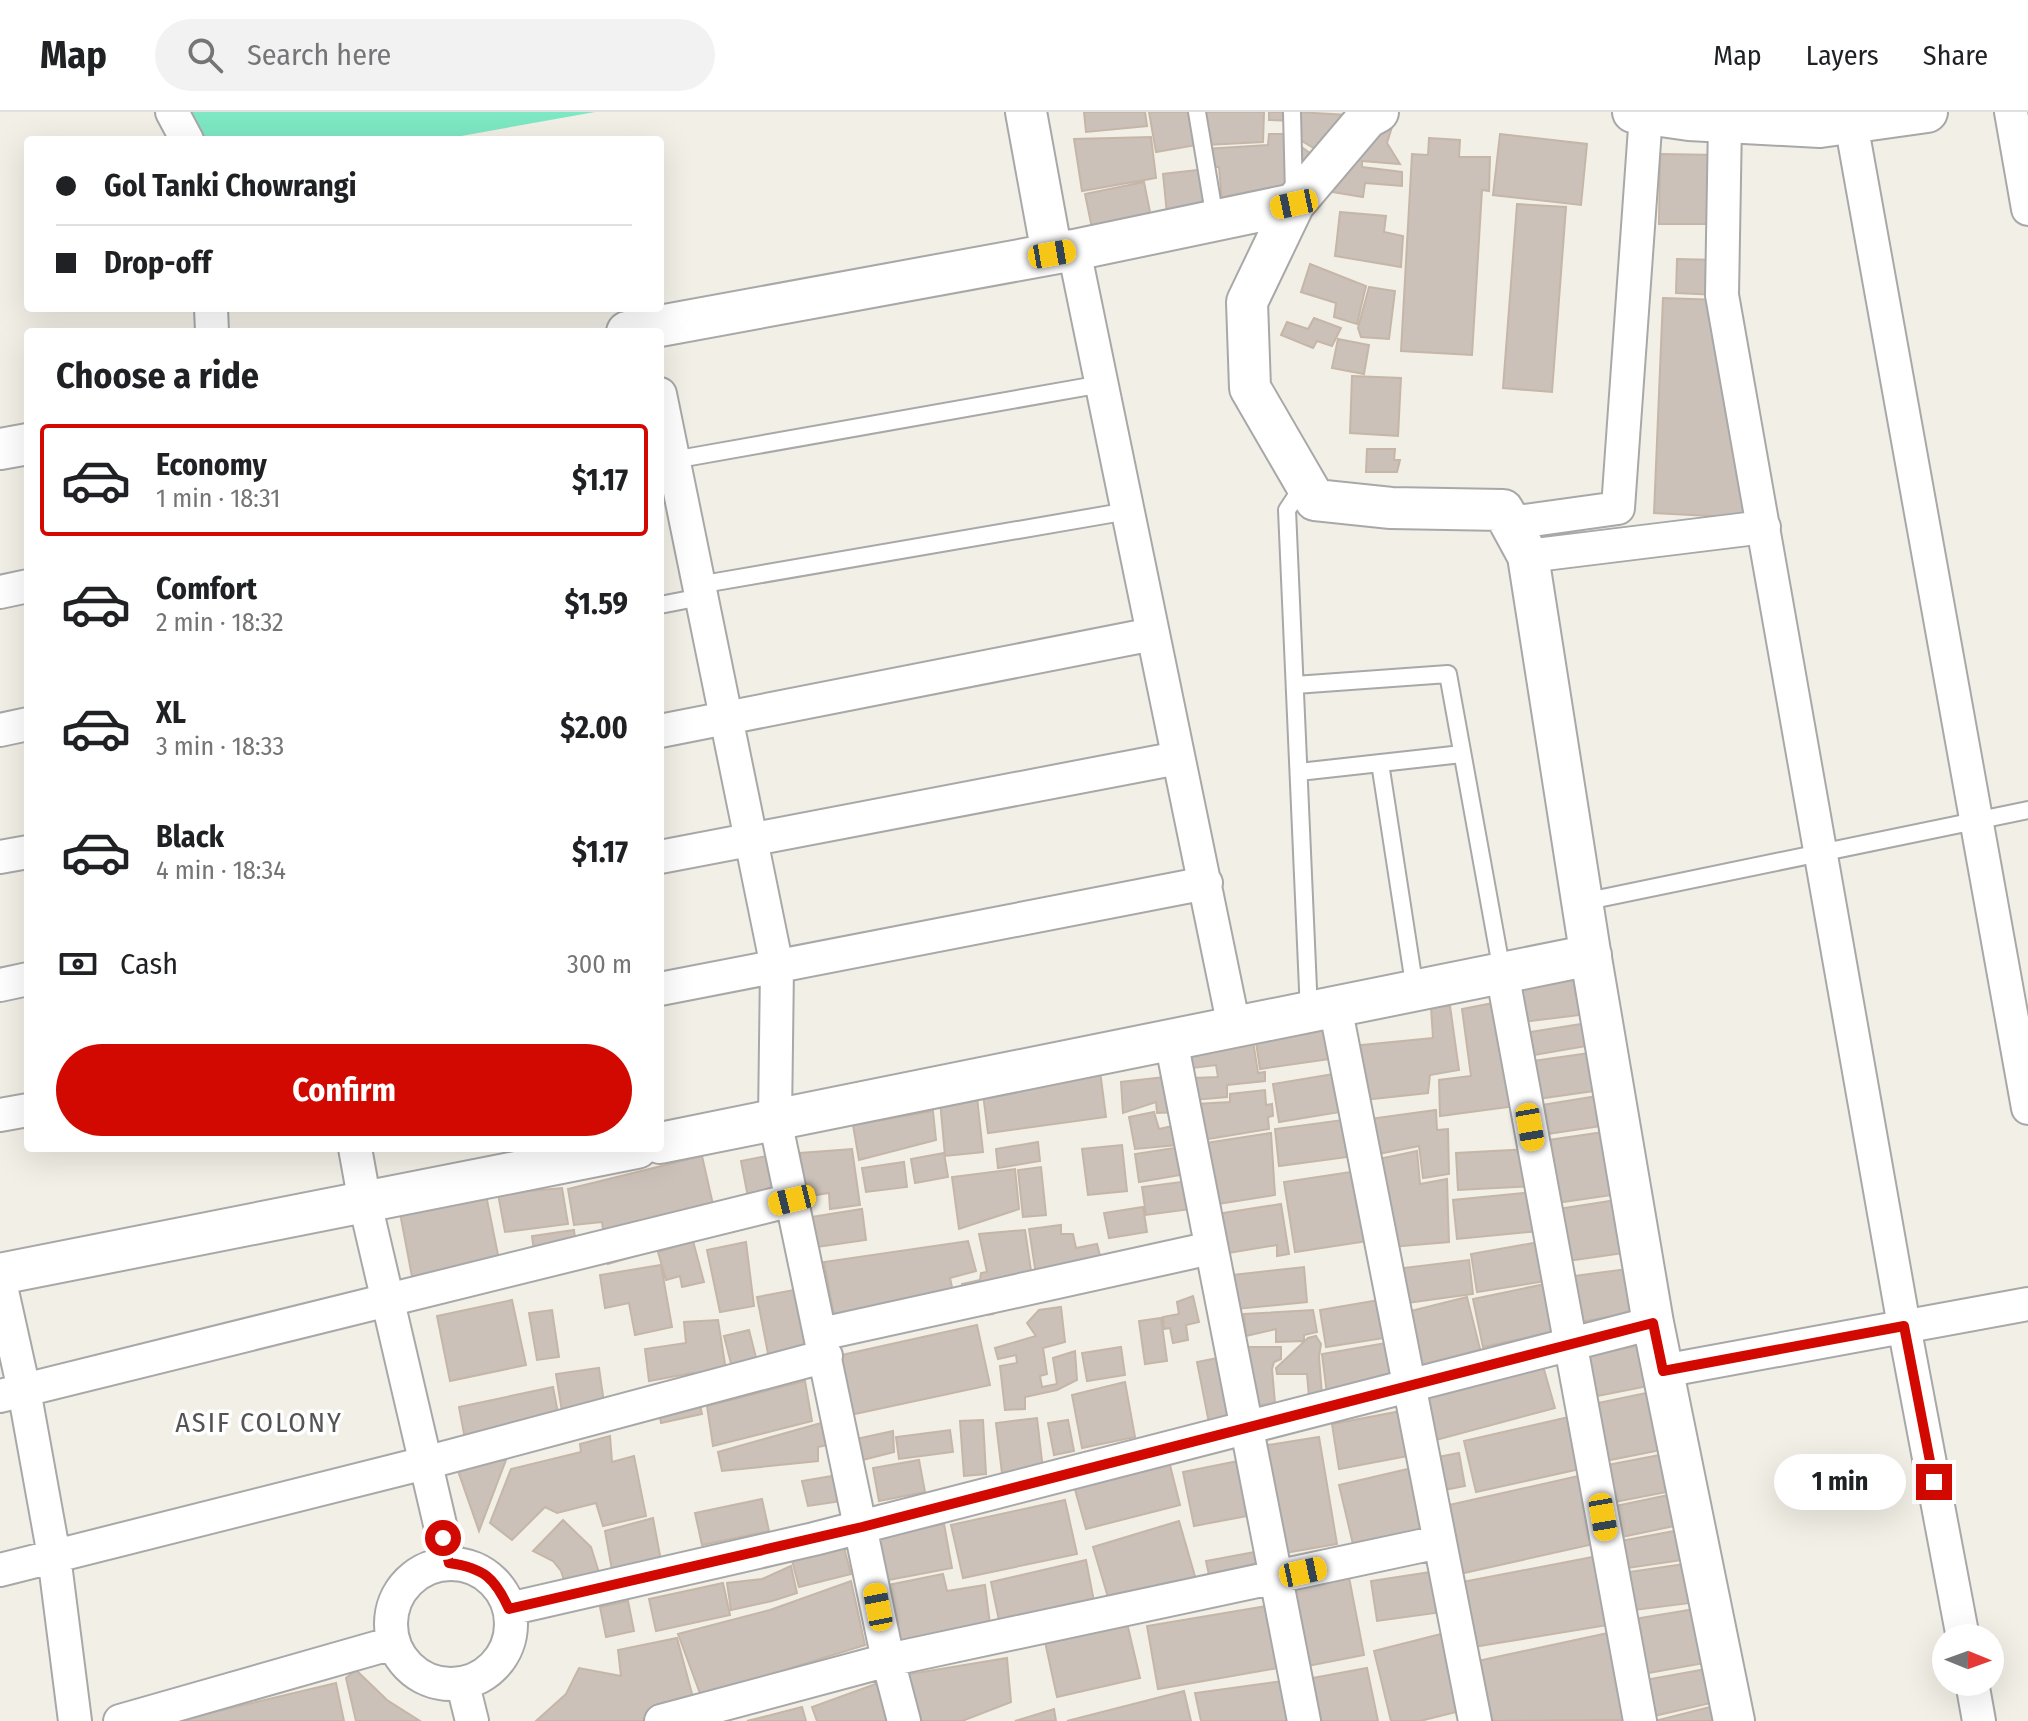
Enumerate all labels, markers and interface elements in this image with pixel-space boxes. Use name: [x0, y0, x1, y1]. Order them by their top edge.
search box: [155, 19, 715, 91]
text: Map: [40, 32, 107, 78]
icon: search: [183, 33, 227, 77]
text: Search here: [247, 37, 391, 73]
text: Map: [1713, 39, 1762, 72]
text: Layers: [1806, 39, 1879, 72]
text: Share: [1923, 39, 1988, 72]
text: Gol Tanki Chowrangi: [104, 168, 356, 204]
car: [1268, 187, 1320, 221]
car: [1026, 238, 1078, 270]
text: Drop-off: [104, 245, 211, 281]
text: Choose a ride: [56, 354, 259, 398]
icon: car: [60, 444, 132, 516]
text: Economy: [156, 447, 267, 483]
text: $1.17: [572, 462, 628, 498]
text: 1 min · 18:31: [156, 483, 280, 514]
icon: car: [60, 568, 132, 640]
text: Comfort: [156, 571, 257, 607]
text: $1.59: [564, 586, 628, 622]
text: 2 min · 18:32: [156, 607, 283, 638]
icon: car: [60, 692, 132, 764]
text: XL: [156, 695, 186, 731]
text: $2.00: [560, 710, 628, 746]
text: 3 min · 18:33: [156, 731, 284, 762]
icon: car: [60, 816, 132, 888]
text: Black: [156, 819, 224, 855]
text: $1.17: [572, 834, 628, 870]
text: 4 min · 18:34: [156, 855, 286, 886]
icon: cash: [56, 942, 100, 986]
text: Cash: [120, 946, 178, 982]
text: 300 m: [567, 949, 632, 980]
button: Confirm: [56, 1044, 632, 1136]
car: [1514, 1101, 1546, 1153]
car: [766, 1183, 818, 1217]
district label: ASIF COLONY: [175, 1406, 343, 1439]
callout: 1 min: [1774, 1454, 1906, 1510]
route end: [1916, 1464, 1952, 1500]
text: 1 min: [1812, 1466, 1868, 1497]
car: [1587, 1491, 1619, 1543]
route start: [425, 1520, 461, 1556]
car: [1277, 1555, 1329, 1589]
car: [862, 1581, 894, 1633]
north arrow: [1932, 1624, 2004, 1696]
map controls: [1932, 1624, 2004, 1696]

